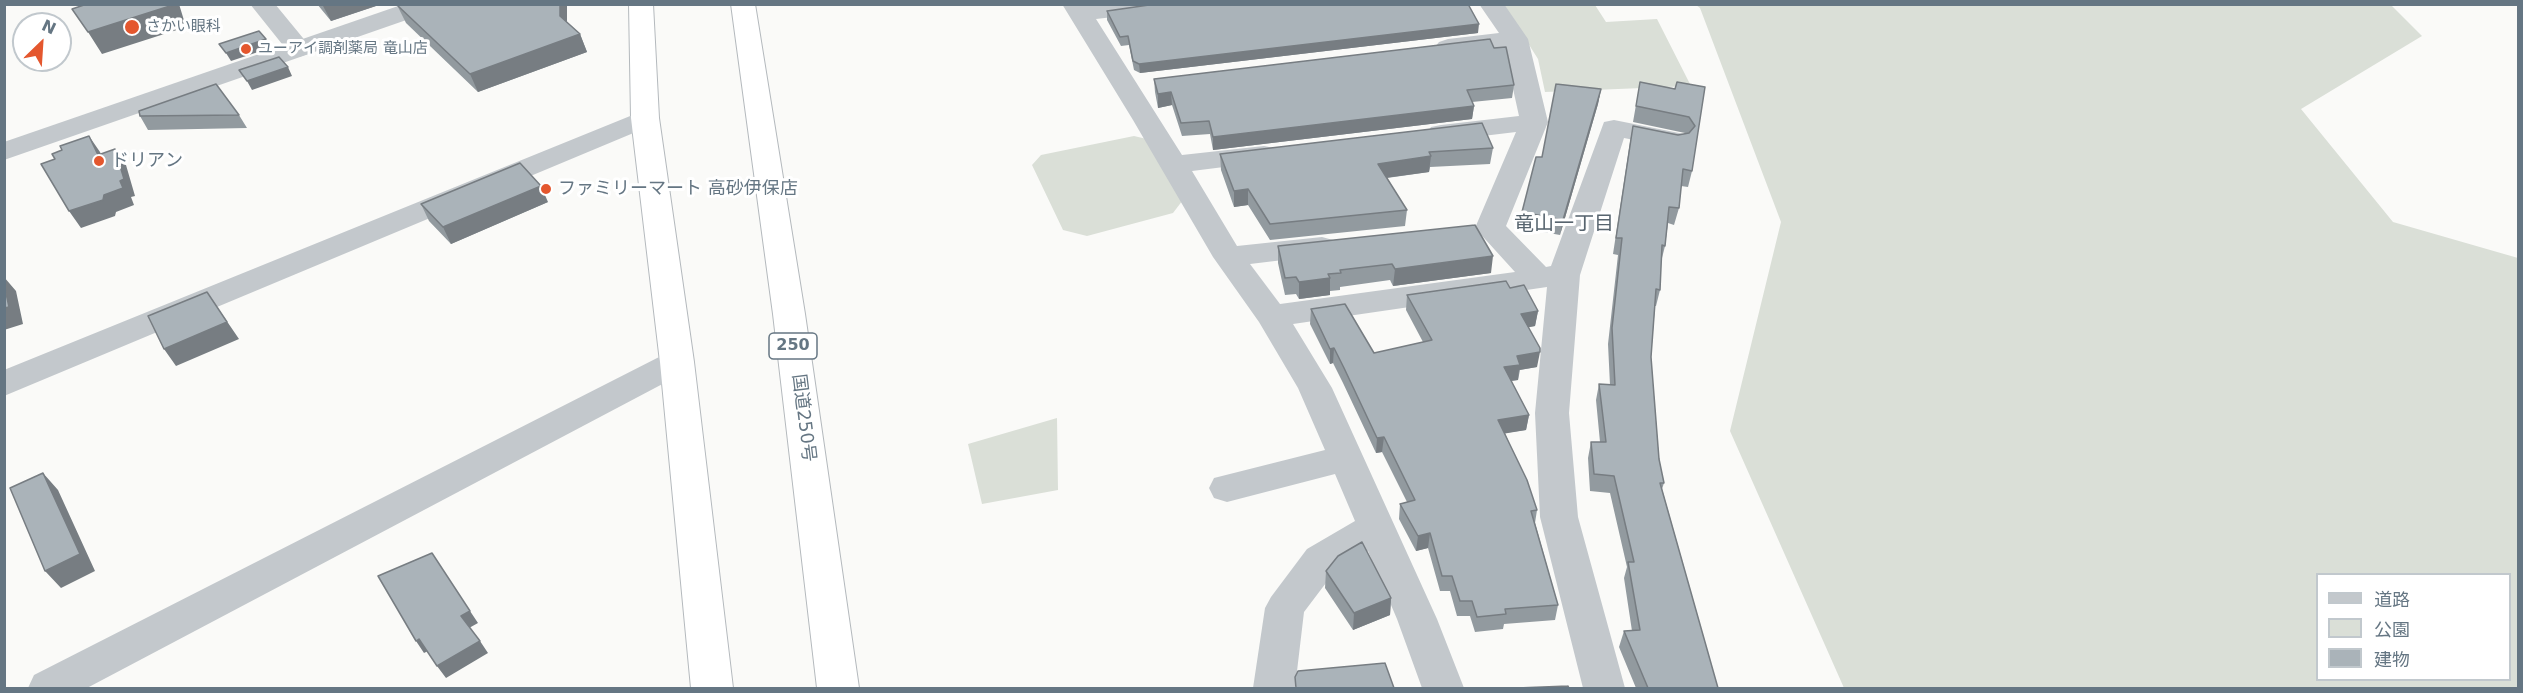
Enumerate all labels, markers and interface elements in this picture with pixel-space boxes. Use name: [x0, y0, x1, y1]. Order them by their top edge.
north arrow: [12, 12, 72, 72]
text: N: [39, 16, 59, 38]
marker: さかい眼科: [123, 18, 141, 36]
place label: さかい眼科: [146, 18, 221, 36]
place label: ユーアイ調剤薬局 竜山店: [258, 40, 428, 58]
marker: ユーアイ調剤薬局 竜山店: [239, 42, 253, 56]
place label: ドリアン: [111, 150, 183, 172]
marker: ドリアン: [92, 154, 106, 168]
place label: ファミリーマート 高砂伊保店: [558, 178, 798, 200]
marker: ファミリーマート 高砂伊保店: [539, 182, 553, 196]
district label: 竜山一丁目: [1514, 213, 1614, 237]
road number: 250: [769, 333, 817, 359]
street label: 国道250号: [787, 373, 819, 463]
legend: [2316, 573, 2511, 681]
text: 道路: [2374, 589, 2410, 610]
text: 公園: [2374, 619, 2410, 640]
text: 建物: [2374, 649, 2410, 670]

